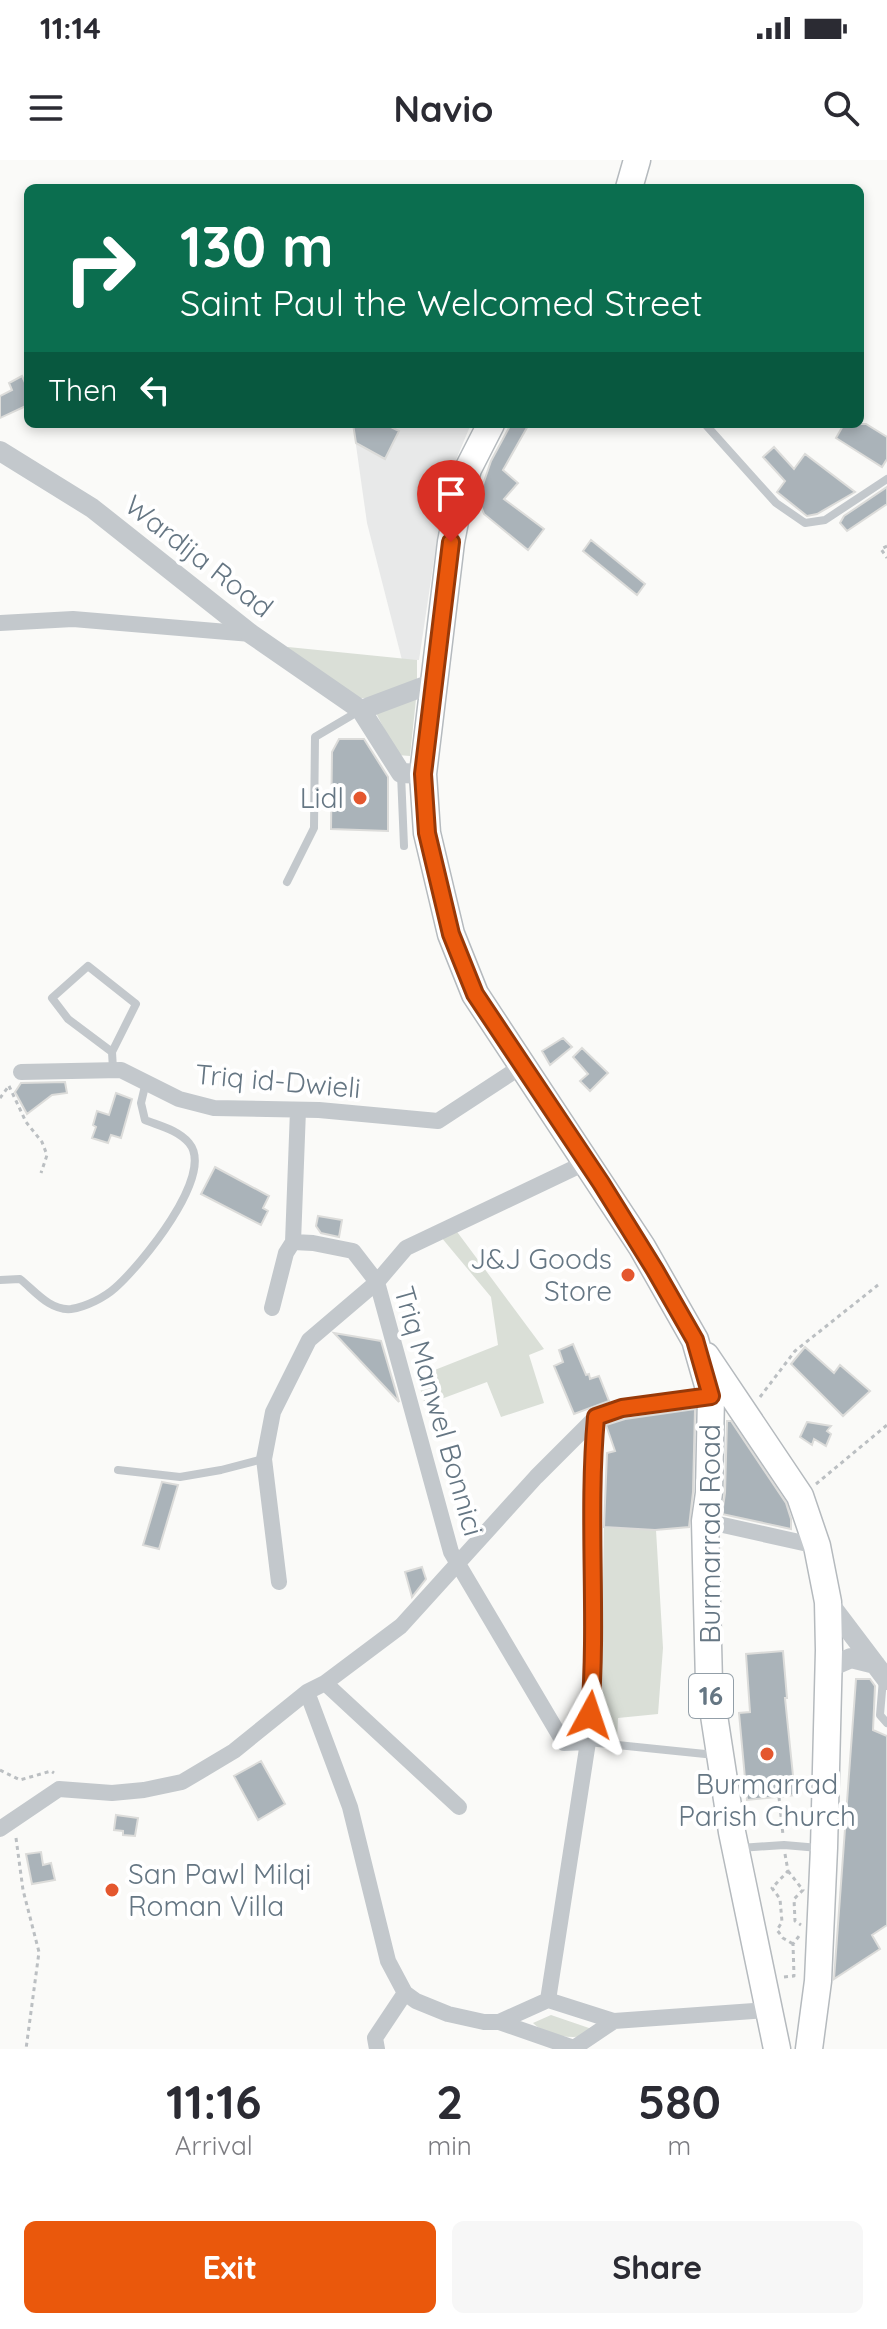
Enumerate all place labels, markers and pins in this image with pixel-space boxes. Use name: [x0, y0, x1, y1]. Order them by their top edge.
pin: [417, 460, 485, 542]
place label: Lidl: [300, 780, 344, 815]
marker: Lidl: [351, 789, 369, 807]
place label: J&J Goods Store: [470, 1241, 612, 1308]
marker: J&J Goods Store: [619, 1266, 637, 1284]
marker: Burmarrad Parish Church: [758, 1745, 776, 1763]
place label: Burmarrad Parish Church: [678, 1766, 856, 1833]
place label: San Pawl Milqi Roman Villa: [128, 1856, 311, 1923]
marker: San Pawl Milqi Roman Villa: [103, 1881, 121, 1899]

